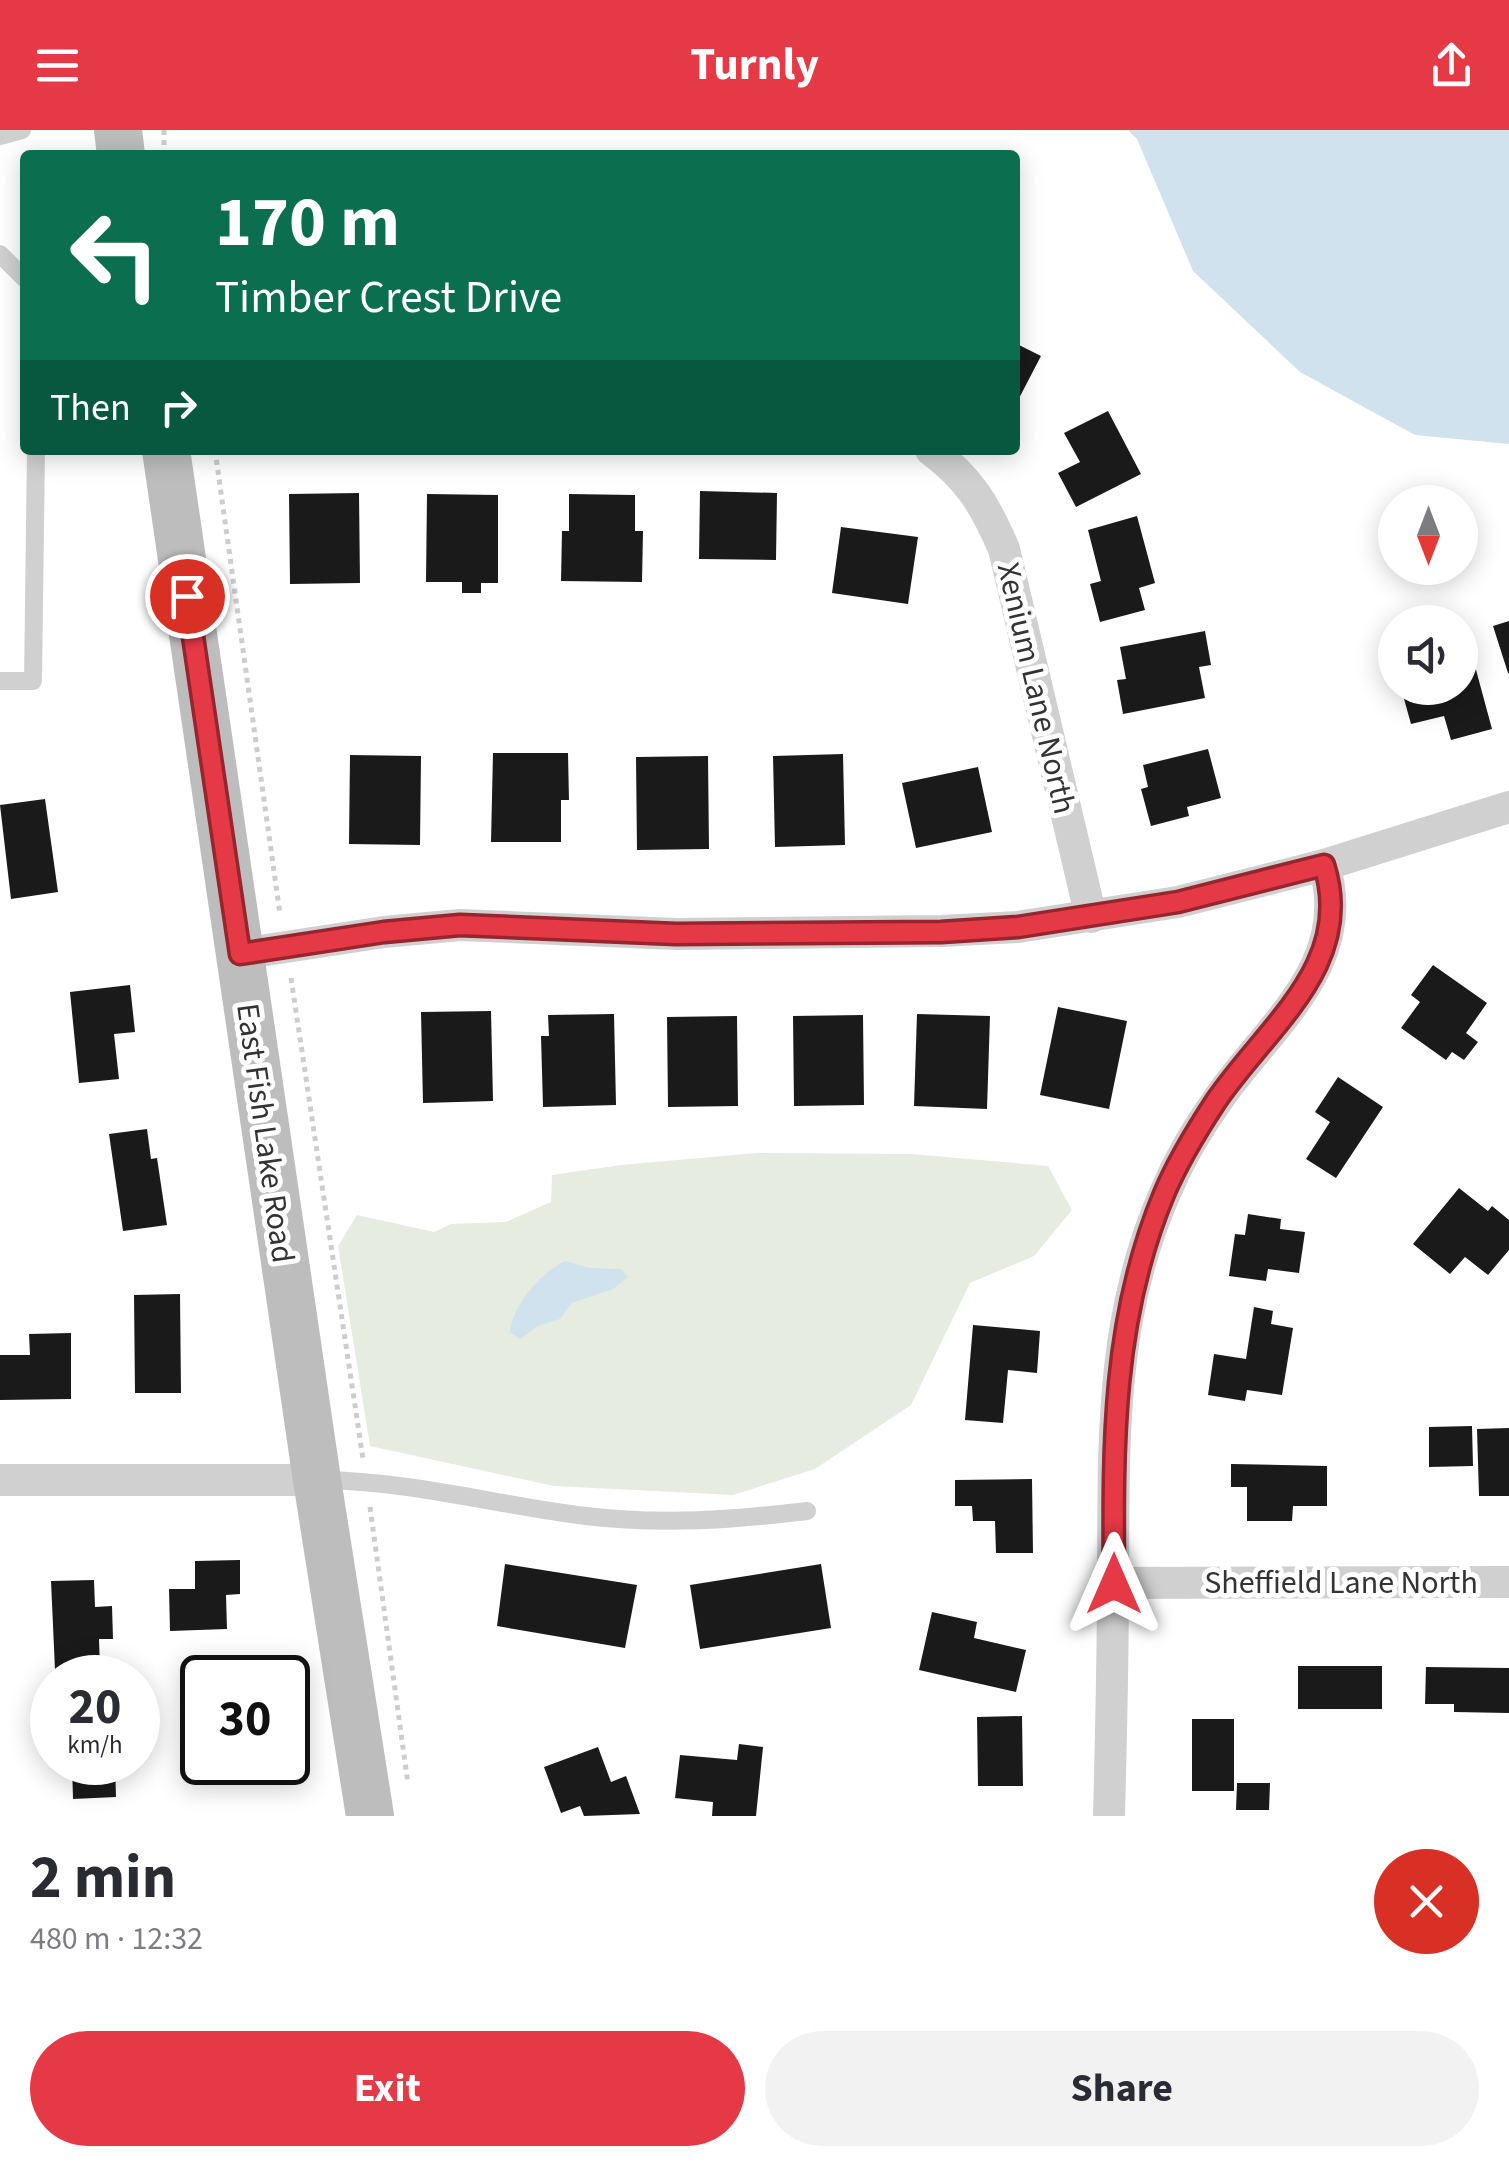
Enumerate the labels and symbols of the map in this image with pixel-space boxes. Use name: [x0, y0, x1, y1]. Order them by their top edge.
north arrow: [1378, 485, 1478, 585]
pin: [145, 554, 230, 639]
street label: Xenium Lane North: [985, 558, 1087, 818]
street label: East Fish Lake Road: [224, 1000, 306, 1266]
position arrow: [1062, 1532, 1166, 1636]
street label: Sheffield Lane North: [1204, 1560, 1478, 1606]
speed limit sign: 30: [180, 1655, 310, 1785]

